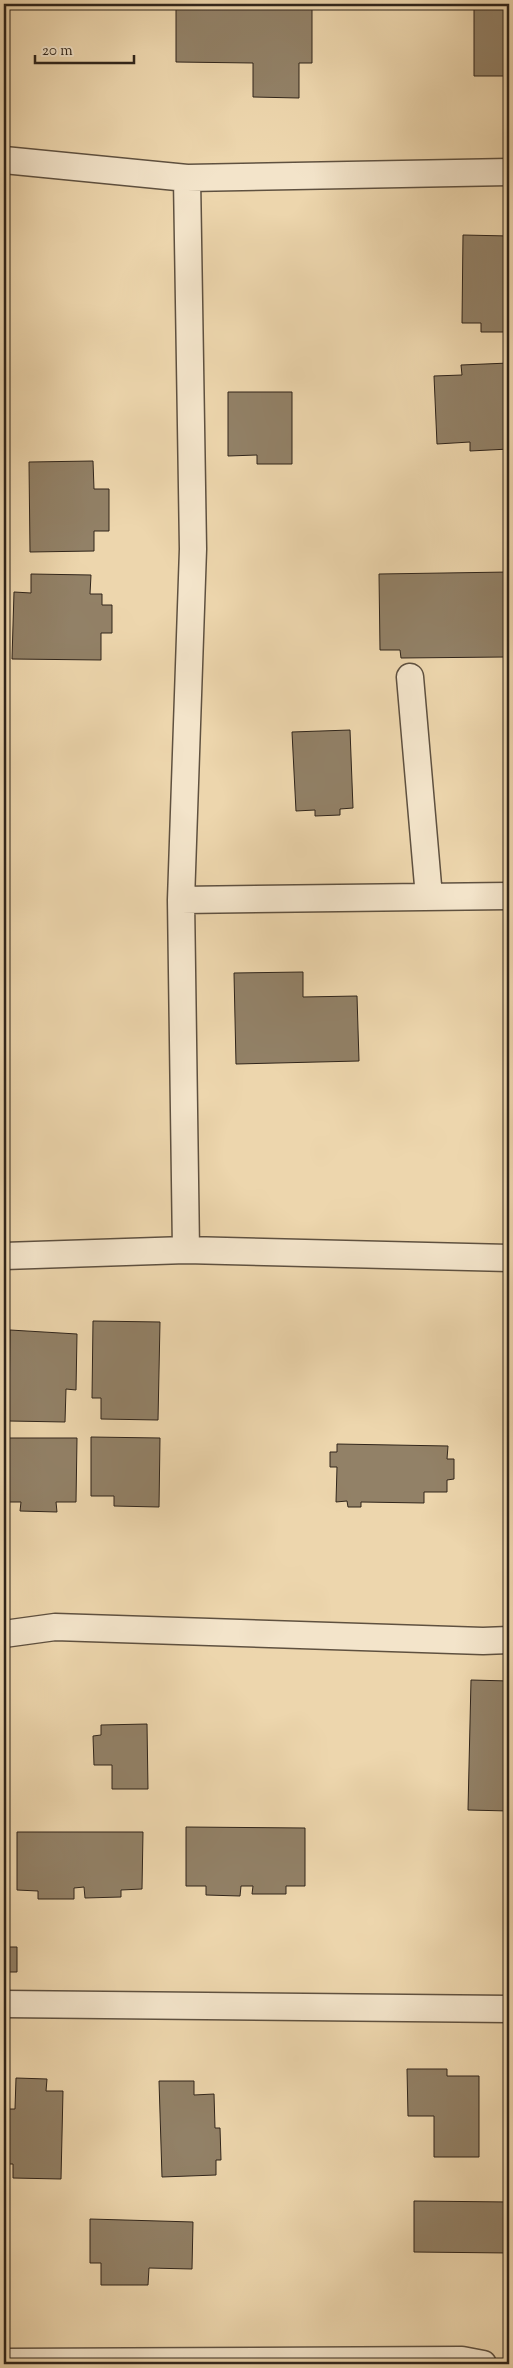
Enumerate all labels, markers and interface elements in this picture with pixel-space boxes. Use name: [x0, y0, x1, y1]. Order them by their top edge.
scale bar: [35, 32, 134, 64]
text: 20 m: [42, 41, 73, 62]

